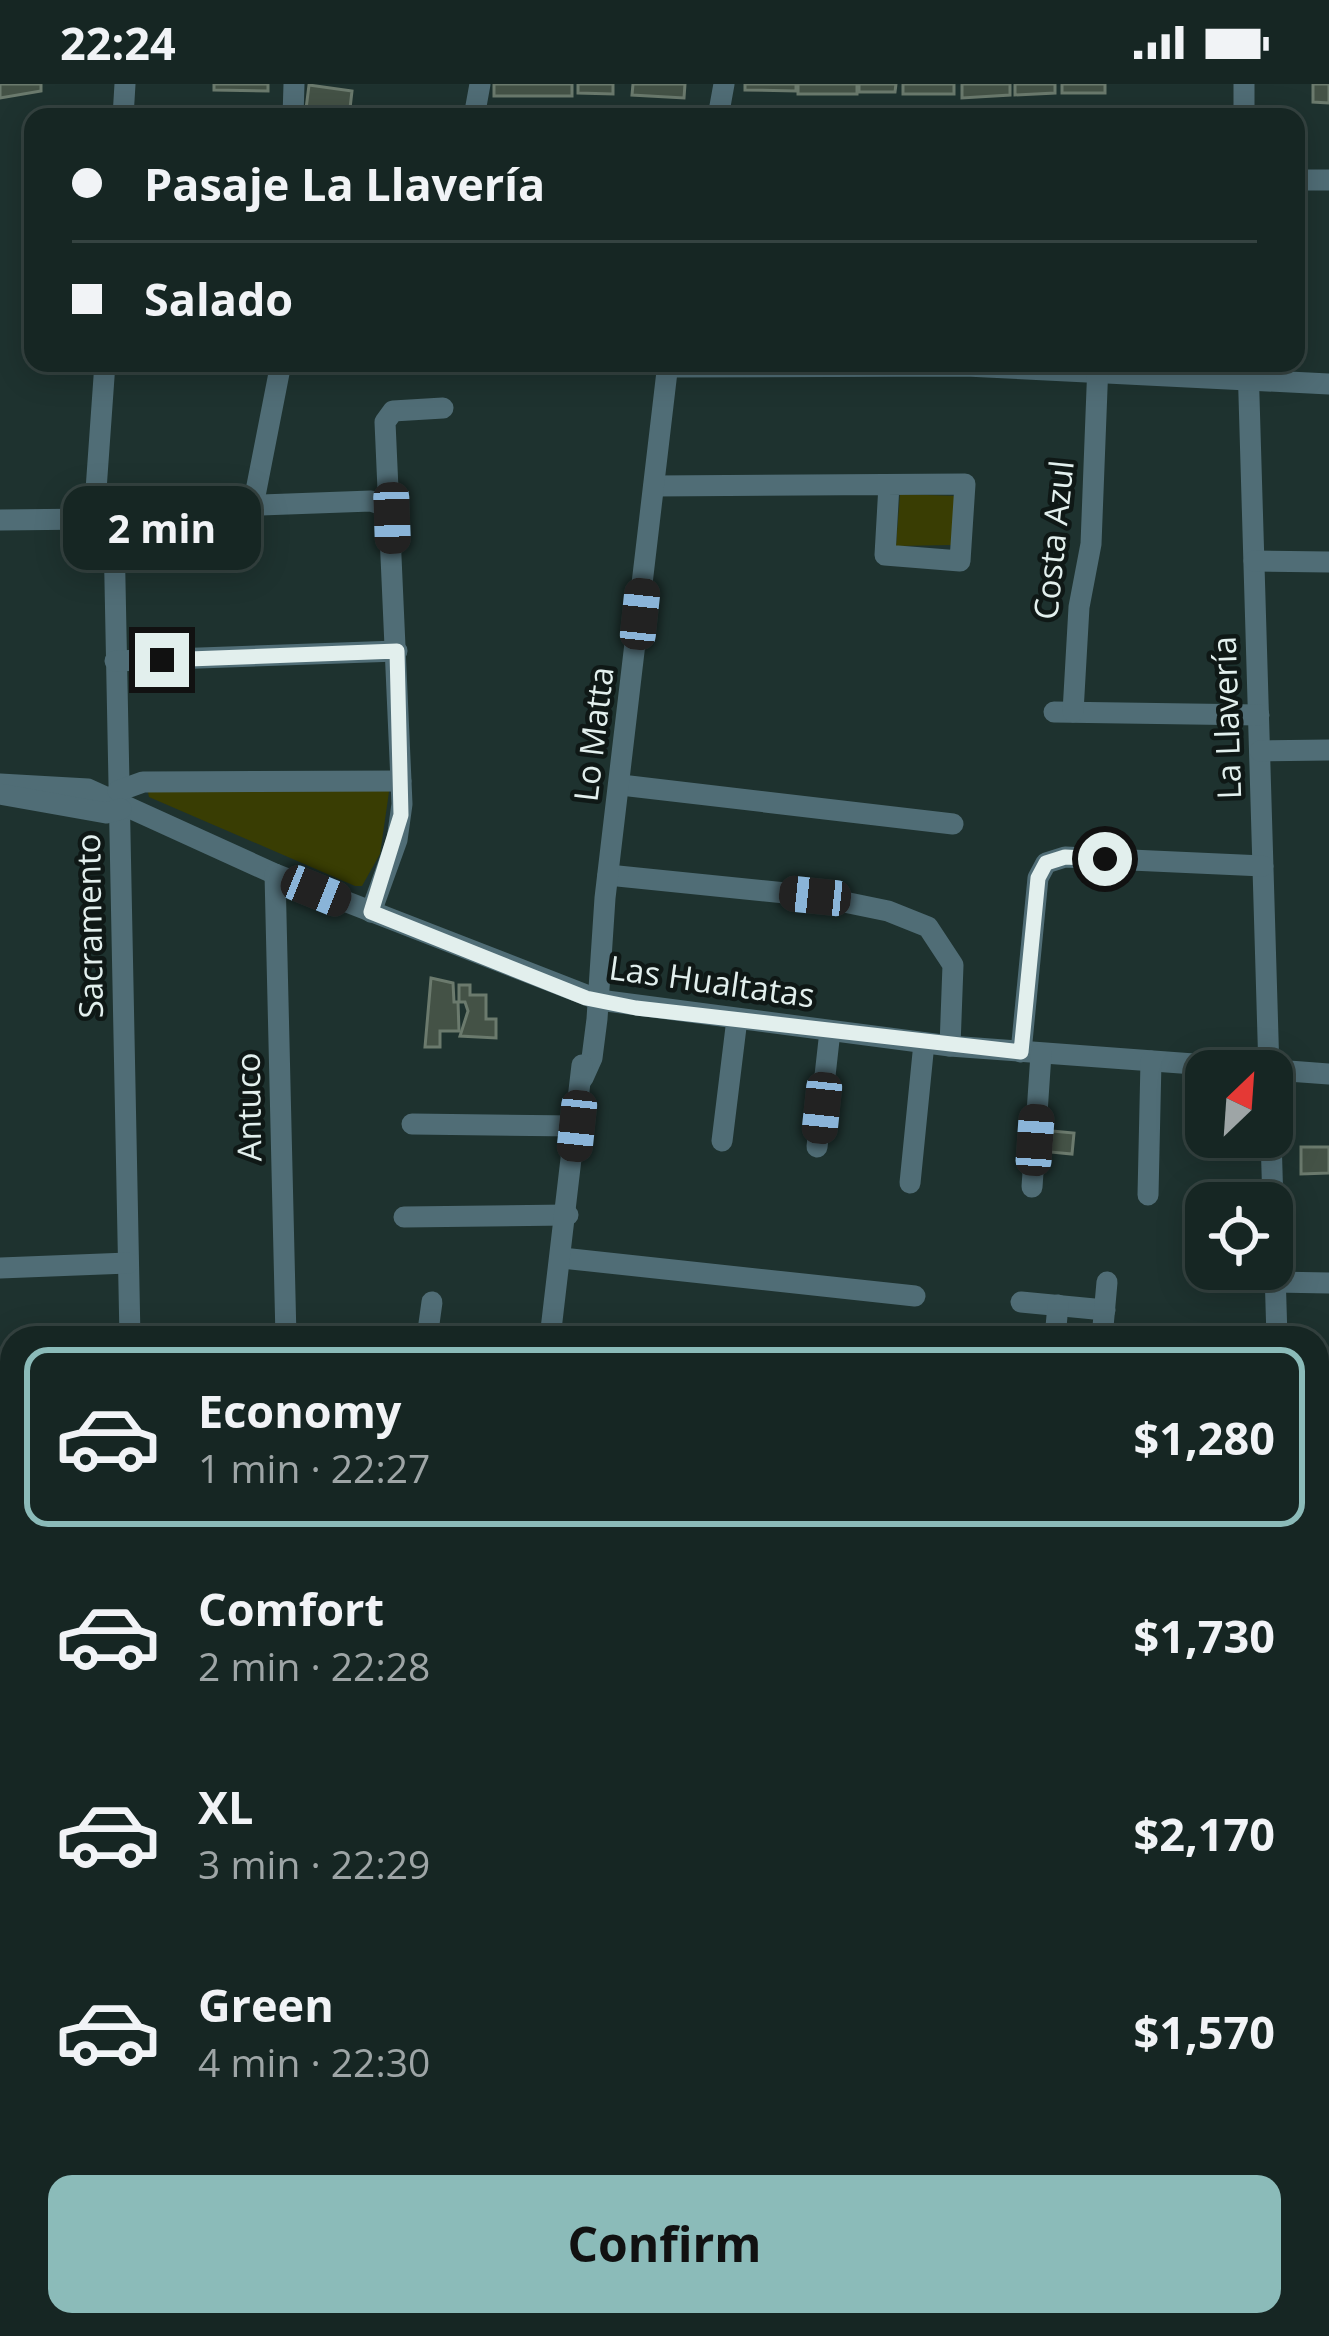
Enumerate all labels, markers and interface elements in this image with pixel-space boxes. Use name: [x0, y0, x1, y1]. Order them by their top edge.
text: 22:24: [60, 12, 176, 73]
text: Pasaje La Llavería: [144, 153, 545, 214]
text: Salado: [144, 268, 293, 329]
street label: Costa Azul: [1022, 458, 1084, 622]
car: [373, 481, 411, 555]
callout: 2 min: [63, 486, 261, 570]
text: 2 min: [108, 501, 216, 554]
car: [618, 576, 662, 652]
route end: [135, 633, 189, 687]
street label: La Llavería: [1201, 636, 1251, 800]
street label: Lo Matta: [562, 664, 624, 804]
route start: [1078, 832, 1132, 886]
street label: Sacramento: [65, 833, 113, 1019]
car: [276, 861, 356, 921]
car: [777, 874, 853, 918]
street label: Las Hualtatas: [606, 944, 818, 1018]
north arrow: [1185, 1050, 1293, 1158]
map controls: [1185, 1050, 1293, 1290]
street label: Antuco: [225, 1052, 271, 1162]
car: [800, 1070, 844, 1146]
car: [555, 1088, 599, 1164]
car: [1015, 1103, 1055, 1177]
button: locate: [1185, 1182, 1293, 1290]
text: Economy: [198, 1380, 401, 1441]
icon: car: [54, 1383, 162, 1491]
text: $1,280: [1134, 1407, 1275, 1468]
text: 1 min · 22:27: [198, 1441, 430, 1494]
text: Comfort: [198, 1578, 384, 1639]
icon: car: [54, 1581, 162, 1689]
text: $1,730: [1134, 1605, 1275, 1666]
text: 2 min · 22:28: [198, 1639, 430, 1692]
text: XL: [198, 1776, 253, 1837]
icon: car: [54, 1779, 162, 1887]
text: $2,170: [1134, 1803, 1275, 1864]
text: 3 min · 22:29: [198, 1837, 430, 1890]
text: Green: [198, 1974, 334, 2035]
icon: car: [54, 1977, 162, 2085]
text: $1,570: [1134, 2001, 1275, 2062]
text: 4 min · 22:30: [198, 2035, 430, 2088]
button: Confirm: [48, 2175, 1281, 2313]

